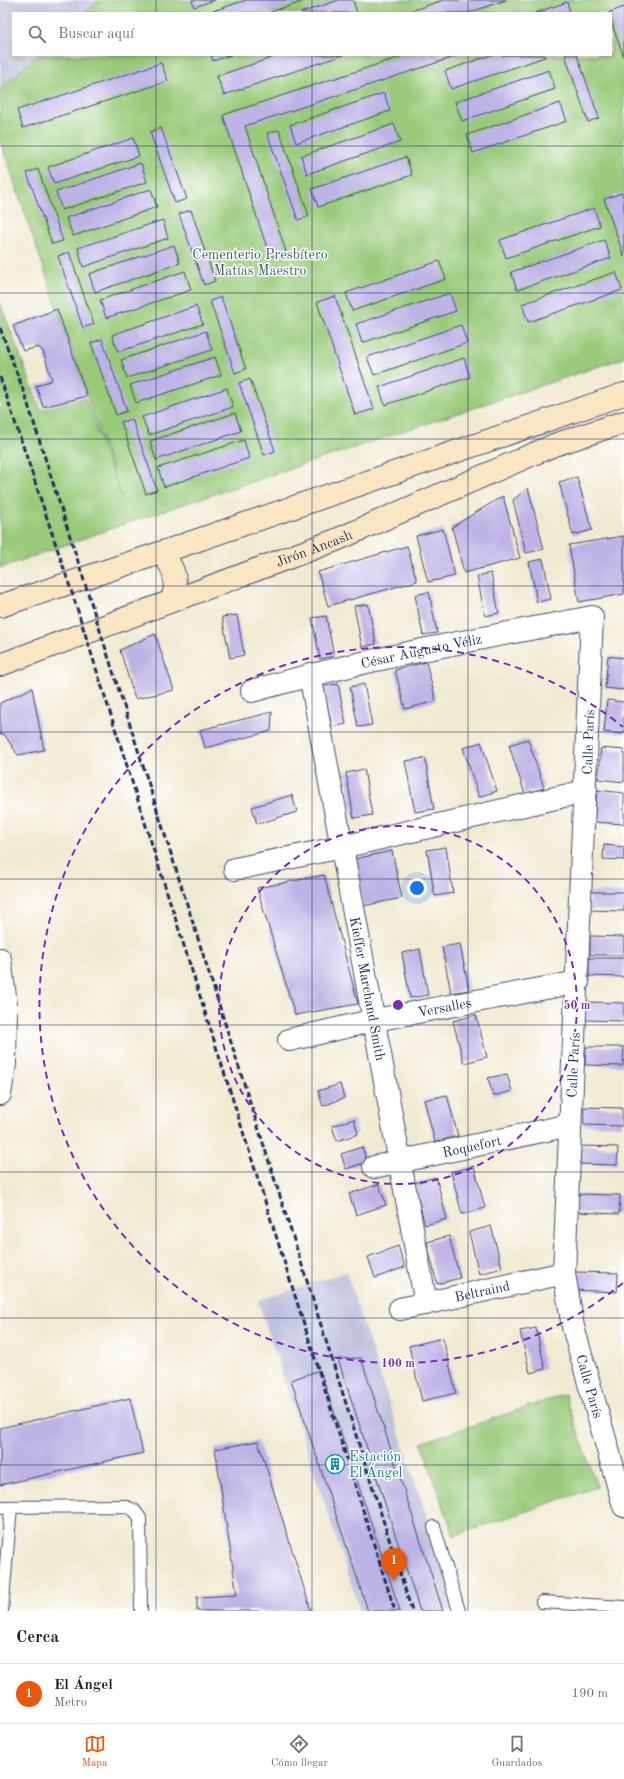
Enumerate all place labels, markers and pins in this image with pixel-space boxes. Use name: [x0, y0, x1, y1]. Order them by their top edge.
centre of rings: [391, 998, 405, 1012]
place label: Estación El Ángel: [349, 1450, 403, 1480]
building icon: Estación El Ángel: [324, 1453, 346, 1475]
pin: 1: [381, 1548, 407, 1581]

